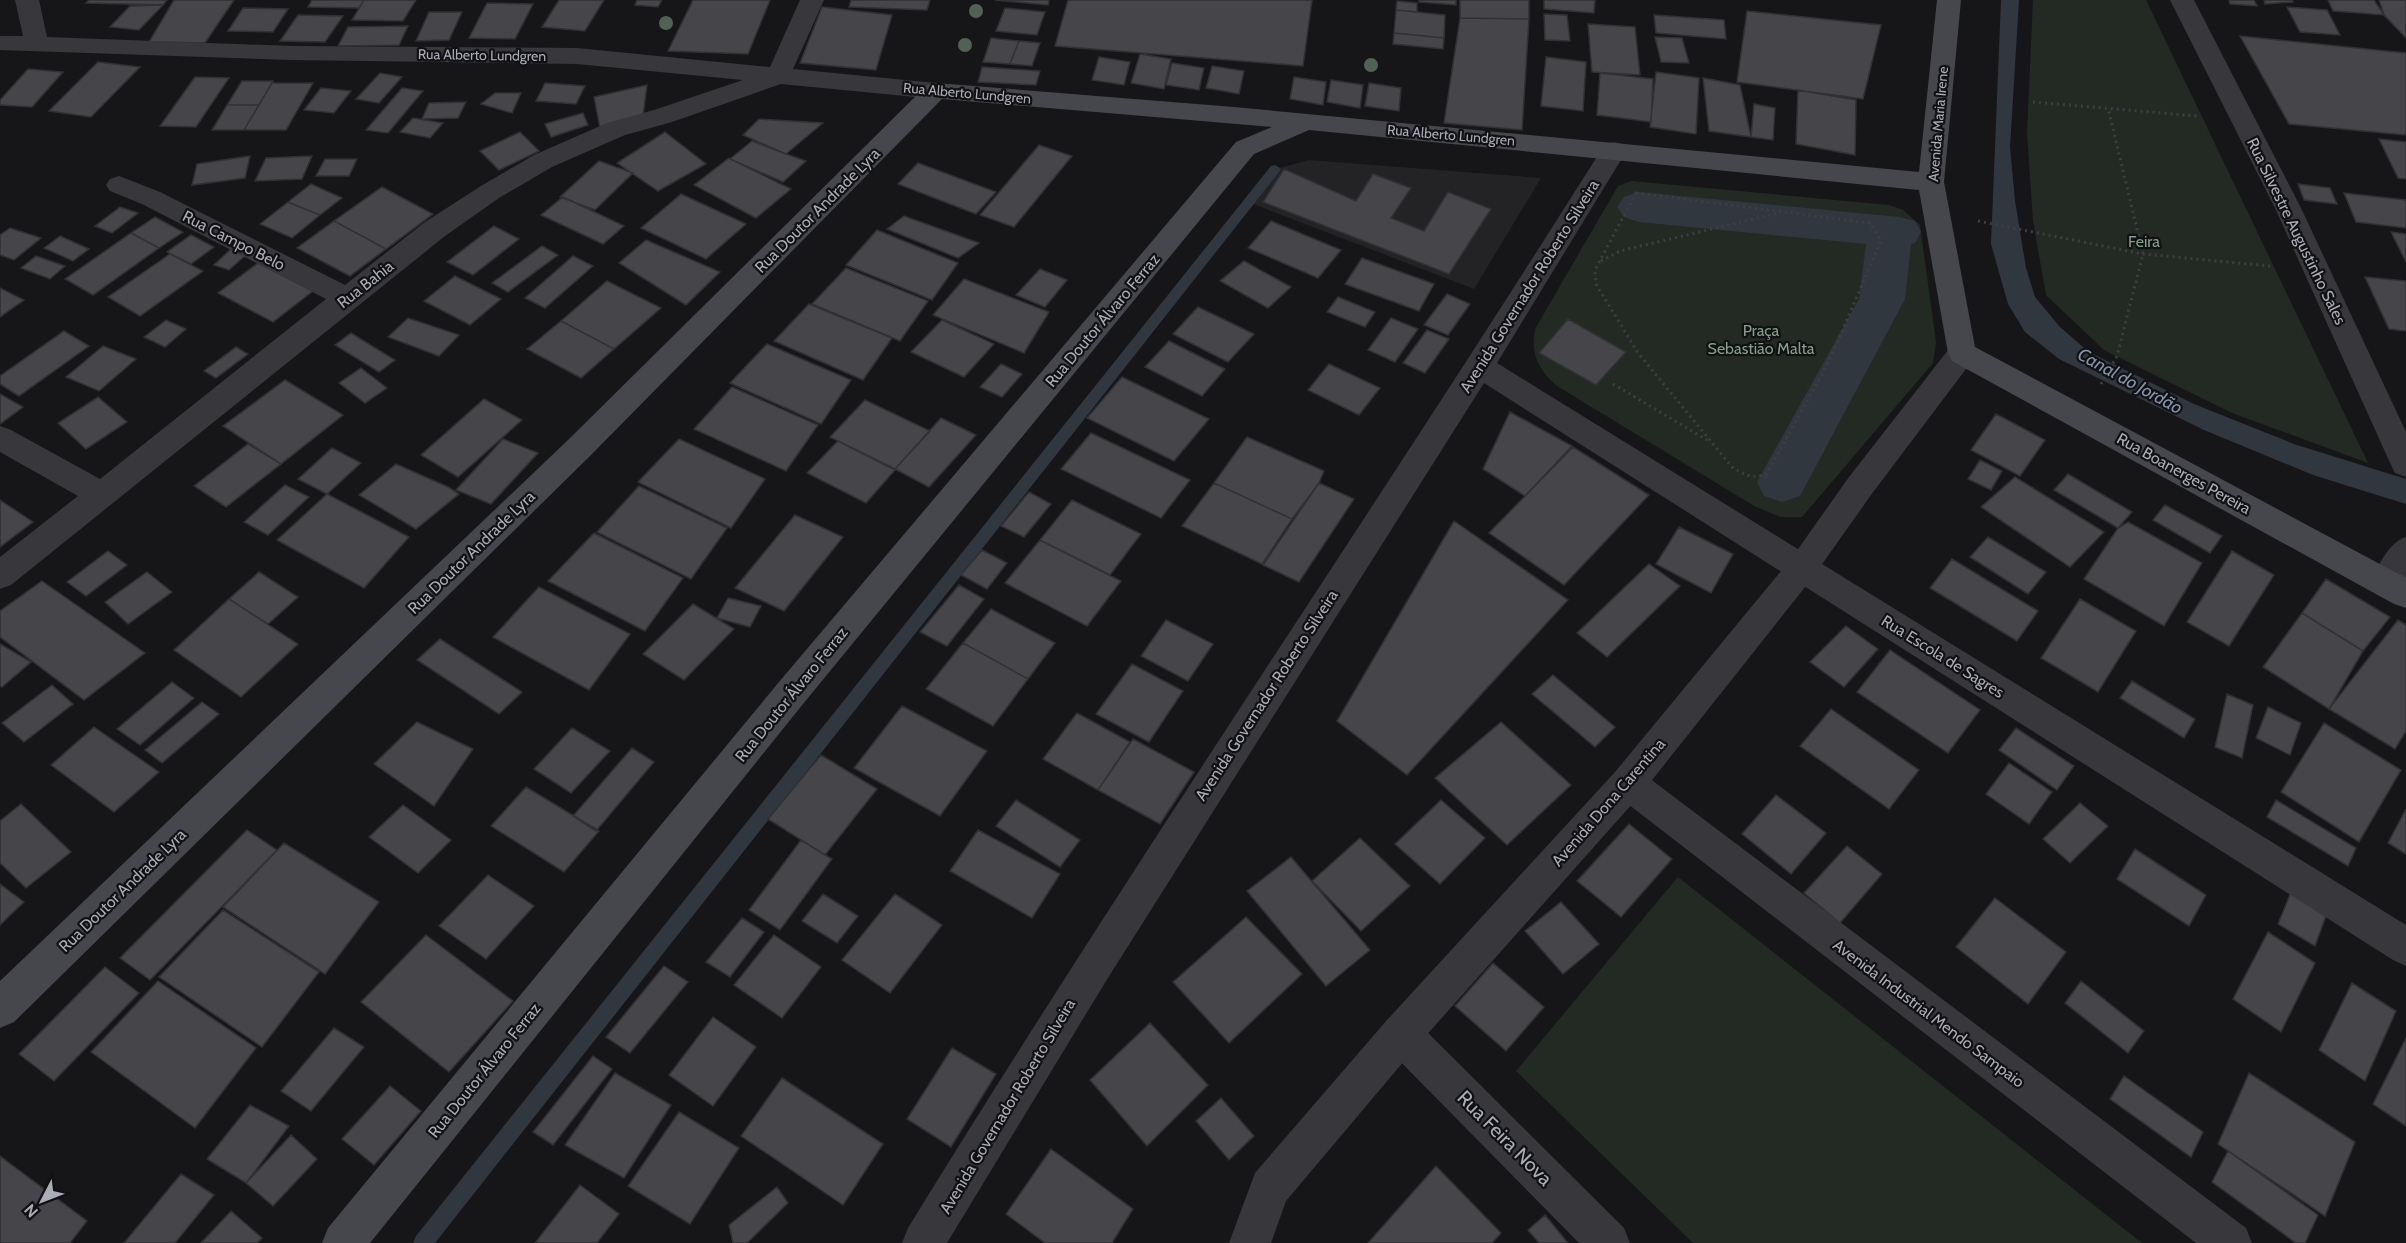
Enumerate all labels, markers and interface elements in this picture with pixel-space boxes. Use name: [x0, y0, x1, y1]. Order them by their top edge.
street label: Rua Alberto Lundgren: [418, 45, 546, 65]
street label: Avenida Maria Irene: [1924, 66, 1952, 182]
street label: Rua Alberto Lundgren: [902, 78, 1032, 108]
street label: Rua Alberto Lundgren: [1386, 120, 1516, 150]
street label: Rua Silvestre Augustinho Sales: [2243, 135, 2350, 328]
street label: Rua Doutor Andrade Lyra: [751, 144, 884, 277]
street label: Avenida Governador Roberto Silveira: [1456, 176, 1603, 396]
street label: Rua Campo Belo: [179, 207, 288, 274]
park label: Feira: [2128, 232, 2160, 251]
street label: Rua Doutor Álvaro Ferraz: [1041, 250, 1164, 391]
street label: Rua Bahia: [333, 256, 397, 312]
park label: Praça Sebastião Malta: [1708, 321, 1815, 358]
water label: Canal do Jordão: [2074, 343, 2186, 419]
street label: Rua Boanerges Pereira: [2114, 429, 2254, 518]
street label: Rua Doutor Andrade Lyra: [404, 487, 539, 618]
street label: Avenida Governador Roberto Silveira: [1191, 586, 1342, 804]
street label: Rua Escola de Sagres: [1878, 611, 2008, 702]
street label: Rua Doutor Álvaro Ferraz: [731, 623, 852, 766]
street label: Avenida Dona Carentina: [1548, 734, 1669, 870]
street label: Rua Doutor Andrade Lyra: [55, 825, 190, 956]
street label: Avenida Industrial Mendo Sampaio: [1829, 935, 2028, 1092]
street label: Avenida Governador Roberto Silveira: [936, 995, 1079, 1217]
street label: Rua Doutor Álvaro Ferraz: [424, 999, 545, 1142]
street label: Rua Feira Nova: [1452, 1085, 1558, 1191]
north arrow: [12, 1171, 72, 1231]
text: N: [20, 1200, 42, 1221]

